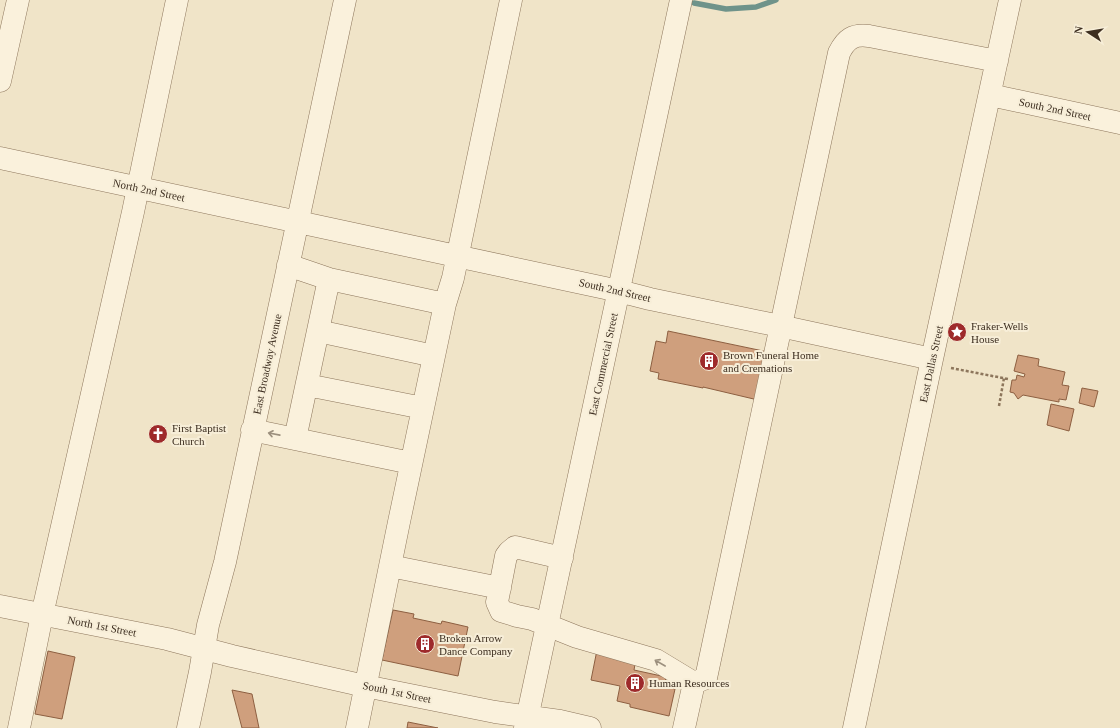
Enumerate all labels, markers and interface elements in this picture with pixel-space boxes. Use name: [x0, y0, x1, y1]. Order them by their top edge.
north arrow: [1068, 12, 1108, 52]
text: N: [1072, 25, 1085, 35]
street label: South 2nd Street: [1018, 96, 1092, 122]
street label: North 2nd Street: [112, 177, 186, 203]
street label: South 2nd Street: [578, 276, 652, 304]
street label: East Commercial Street: [586, 312, 620, 416]
street label: East Broadway Avenue: [250, 313, 284, 415]
place label: Fraker-Wells House: [971, 320, 1028, 345]
place icon: Fraker-Wells House: [946, 321, 968, 343]
street label: East Dallas Street: [917, 325, 945, 403]
place label: Brown Funeral Home and Cremations: [723, 349, 819, 374]
building icon: Brown Funeral Home and Cremations: [698, 350, 720, 372]
place label: First Baptist Church: [172, 422, 226, 447]
church icon: First Baptist Church: [147, 423, 169, 445]
one-way arrow: [268, 430, 281, 438]
street label: North 1st Street: [67, 613, 137, 639]
place label: Broken Arrow Dance Company: [439, 632, 513, 657]
building icon: Broken Arrow Dance Company: [414, 633, 436, 655]
one-way arrow: [654, 658, 666, 666]
building icon: Human Resources: [624, 672, 646, 694]
place label: Human Resources: [649, 677, 729, 689]
street label: South 1st Street: [362, 679, 432, 705]

